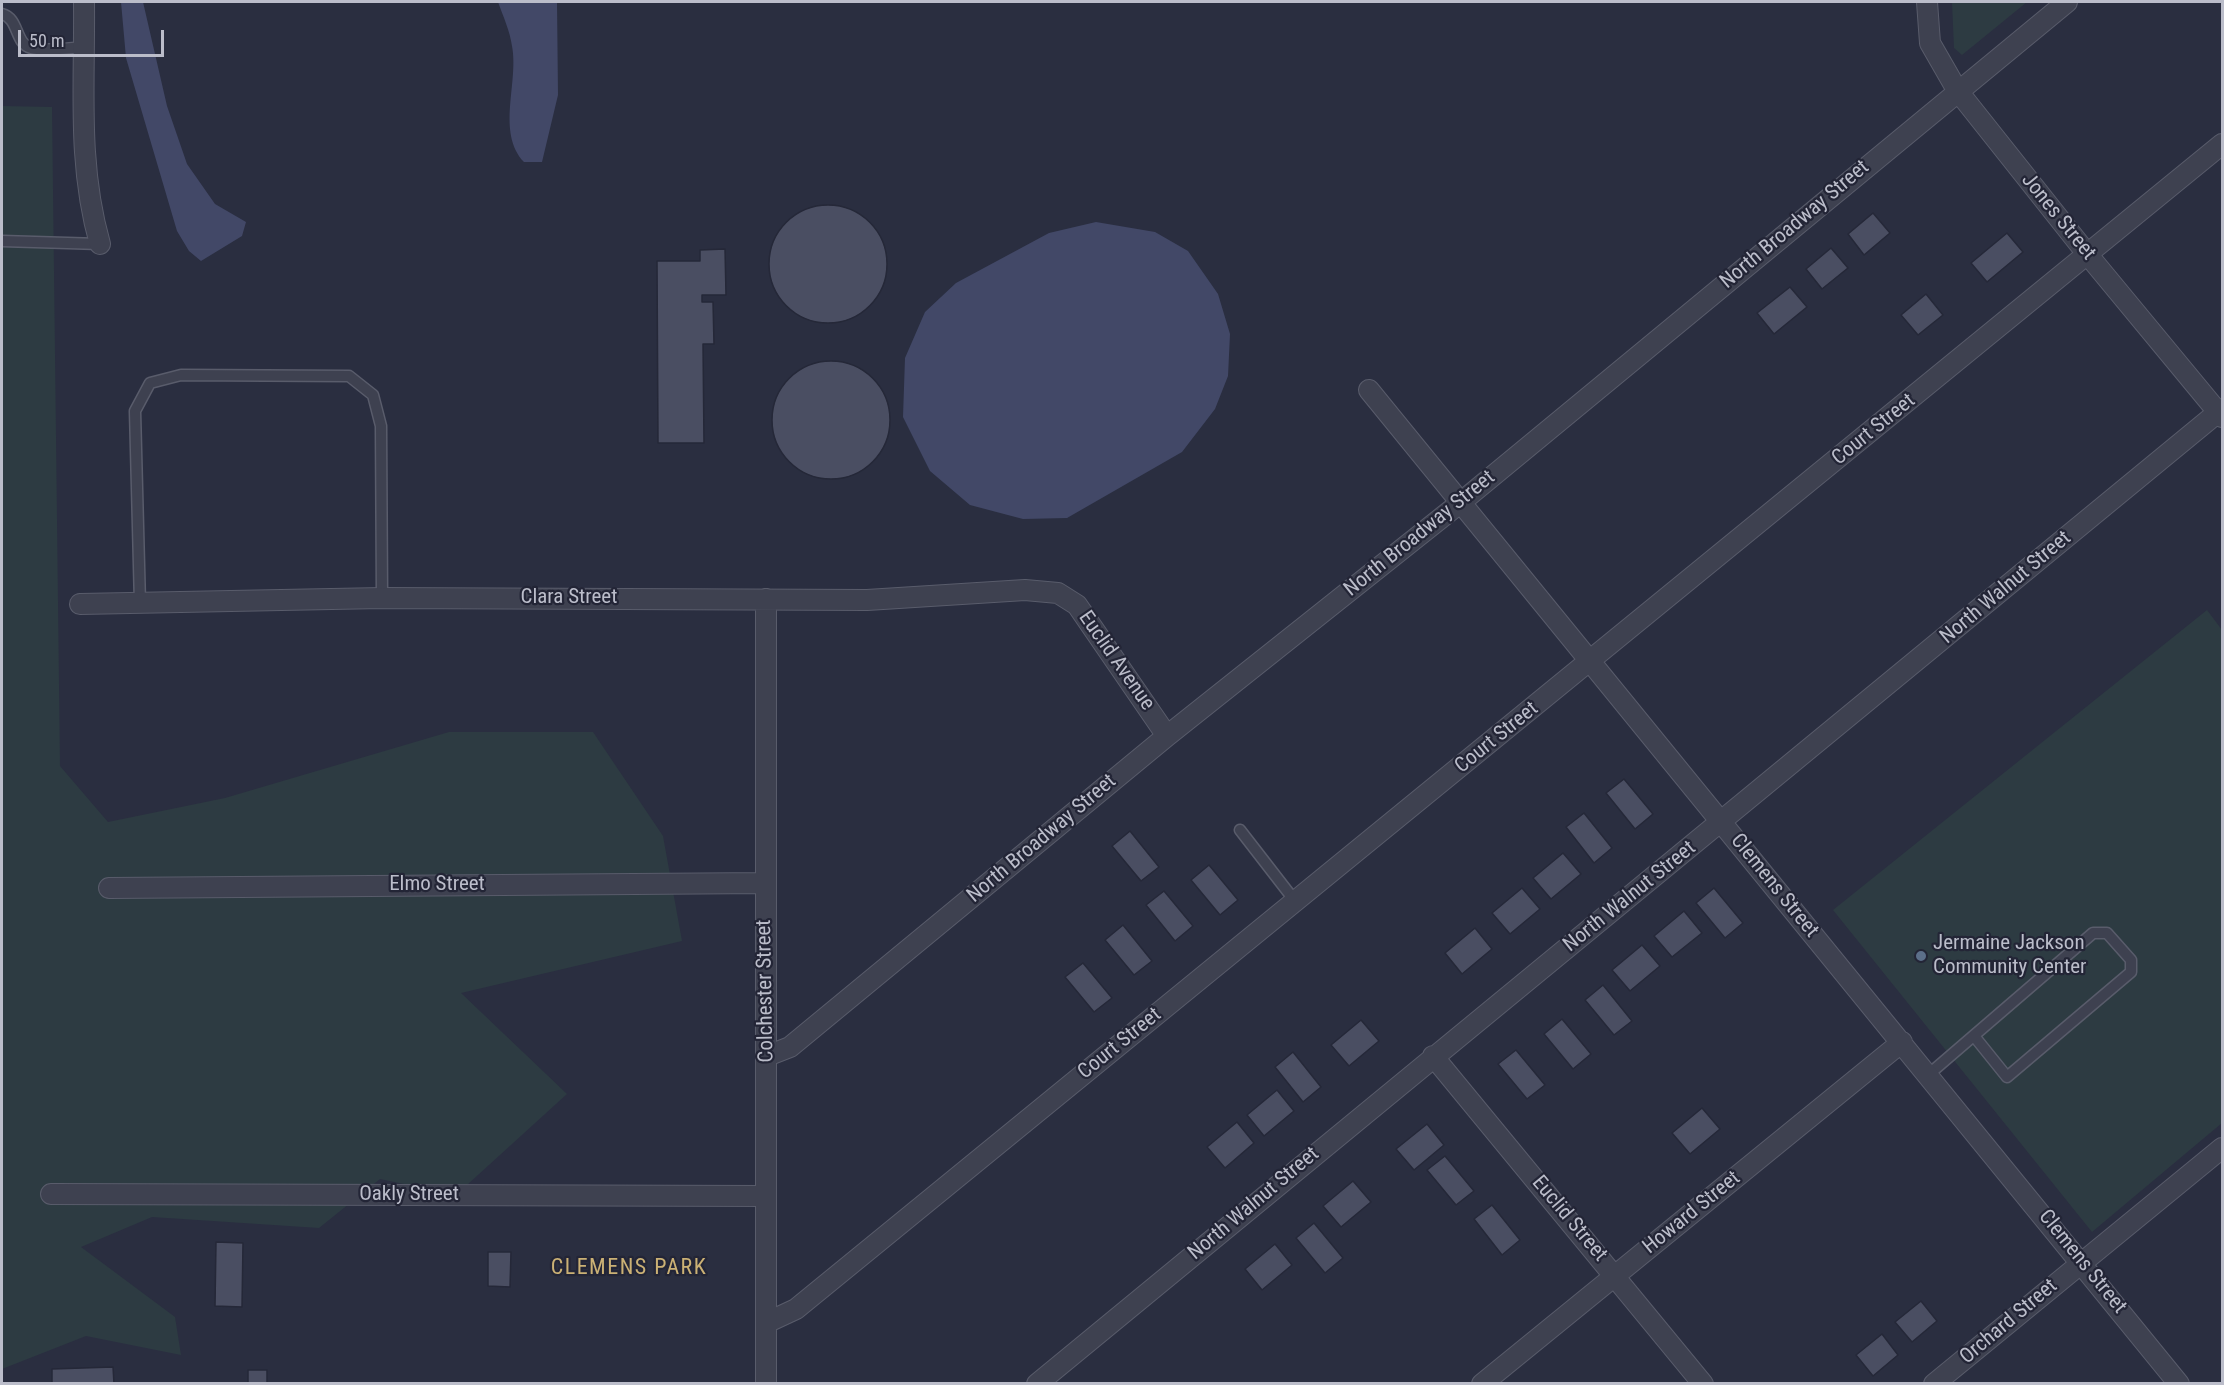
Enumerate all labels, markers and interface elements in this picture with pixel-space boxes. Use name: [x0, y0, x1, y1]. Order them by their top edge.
scale bar: [21, 18, 166, 56]
text: 50 m: [29, 30, 64, 51]
street label: North Broadway Street: [1715, 155, 1875, 295]
street label: Jones Street: [2015, 169, 2101, 265]
street label: Court Street: [1827, 389, 1921, 471]
street label: North Broadway Street: [1340, 465, 1500, 603]
street label: North Walnut Street: [1936, 526, 2076, 650]
street label: Clara Street: [521, 585, 617, 611]
street label: Euclid Avenue: [1073, 606, 1159, 716]
street label: Court Street: [1450, 697, 1544, 779]
street label: North Broadway Street: [962, 769, 1122, 909]
street label: Clemens Street: [1725, 829, 1823, 943]
street label: North Walnut Street: [1559, 836, 1701, 958]
street label: Elmo Street: [389, 872, 485, 898]
street label: Colchester Street: [752, 919, 780, 1063]
place label: Jermaine Jackson Community Center: [1933, 931, 2086, 981]
marker: Jermaine Jackson Community Center: [1914, 949, 1928, 963]
street label: Court Street: [1073, 1003, 1167, 1085]
street label: North Walnut Street: [1184, 1142, 1324, 1266]
street label: Howard Street: [1638, 1166, 1746, 1260]
street label: Euclid Street: [1526, 1171, 1612, 1267]
street label: Oakly Street: [359, 1182, 459, 1208]
street label: Clemens Street: [2033, 1205, 2131, 1319]
district label: CLEMENS PARK: [551, 1255, 707, 1281]
street label: Orchard Street: [1955, 1274, 2063, 1370]

